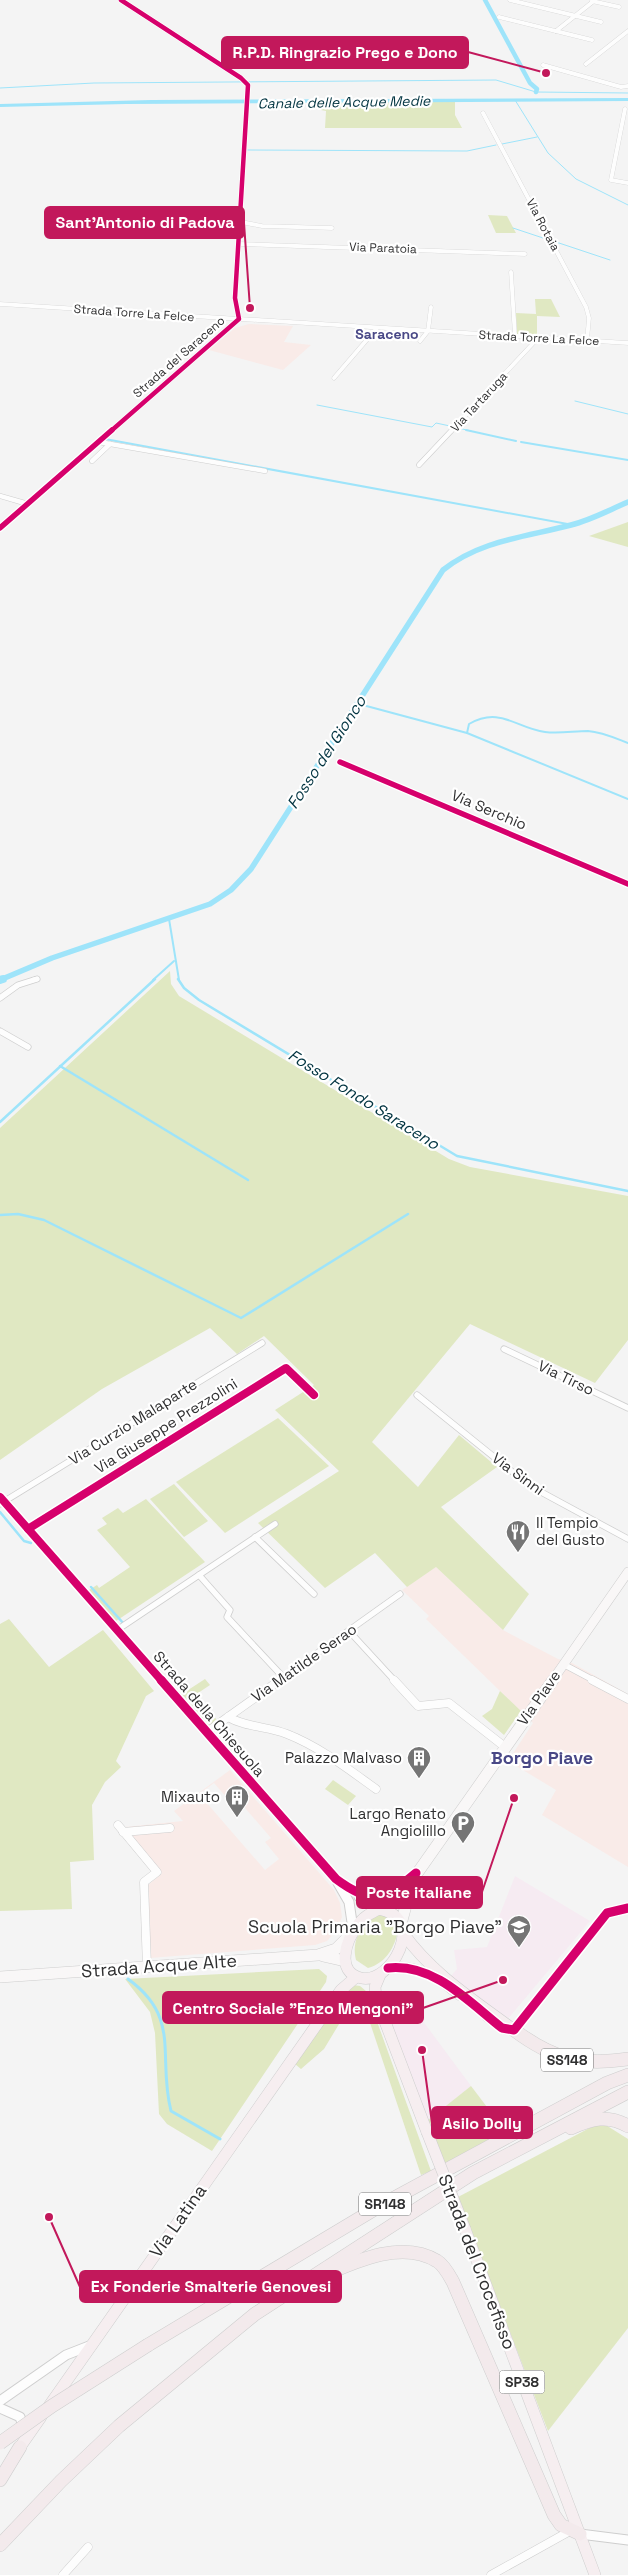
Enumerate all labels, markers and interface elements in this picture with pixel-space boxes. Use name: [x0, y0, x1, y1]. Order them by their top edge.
callout: R.P.D. Ringrazio Prego e Dono: [222, 37, 468, 68]
text: R.P.D. Ringrazio Prego e Dono: [232, 42, 458, 63]
water label: Canale delle Acque Medie: [258, 91, 431, 113]
street label: Via Rotaia: [522, 196, 564, 254]
callout: Sant'Antonio di Padova: [45, 207, 244, 238]
text: Sant'Antonio di Padova: [56, 212, 234, 233]
street label: Via Paratoia: [349, 239, 417, 257]
street label: Strada Torre La Felce: [73, 301, 195, 325]
street label: Strada del Saraceno: [130, 313, 228, 401]
district label: Saraceno: [355, 325, 419, 343]
street label: Strada Torre La Felce: [478, 327, 600, 349]
street label: Via Tartaruga: [447, 369, 511, 435]
water label: Fosso del Gionco: [282, 691, 371, 813]
street label: Via Serchio: [449, 785, 530, 834]
water label: Fosso Fondo Saraceno: [284, 1044, 444, 1155]
street label: Via Tirso: [535, 1356, 597, 1399]
street label: Via Curzio Malaparte: [65, 1374, 201, 1469]
street label: Via Giuseppe Prezzolini: [91, 1374, 241, 1477]
street label: Via Sinni: [488, 1448, 548, 1499]
place label: Il Tempio del Gusto: [536, 1513, 605, 1549]
restaurant icon: Il Tempio del Gusto: [505, 1519, 531, 1553]
street label: Via Matilde Serao: [247, 1619, 360, 1706]
street label: Strada della Chiesuola: [150, 1647, 269, 1781]
street label: Via Piave: [513, 1666, 565, 1729]
building icon: Palazzo Malvaso: [406, 1745, 432, 1779]
district label: Borgo Piave: [491, 1746, 593, 1769]
place label: Palazzo Malvaso: [285, 1748, 402, 1767]
building icon: Mixauto: [224, 1784, 250, 1818]
place label: Mixauto: [161, 1787, 220, 1806]
place label: Largo Renato Angiolillo: [349, 1804, 446, 1840]
parking icon: Largo Renato Angiolillo: [450, 1810, 476, 1844]
callout: Poste italiane: [357, 1877, 482, 1908]
text: Poste italiane: [366, 1882, 472, 1903]
school or university icon: Scuola Primaria "Borgo Piave": [506, 1914, 532, 1948]
place label: Scuola Primaria "Borgo Piave": [248, 1915, 502, 1938]
street label: Strada Acque Alte: [80, 1949, 238, 1982]
callout: Centro Sociale "Enzo Mengoni": [163, 1992, 423, 2023]
text: Centro Sociale "Enzo Mengoni": [173, 1998, 413, 2019]
road number: SS148: [541, 2048, 593, 2072]
callout: Asilo Dolly: [432, 2107, 532, 2138]
text: Asilo Dolly: [442, 2113, 522, 2134]
street label: Strada del Crocefisso: [433, 2171, 522, 2353]
street label: Via Latina: [144, 2180, 211, 2262]
road number: SR148: [359, 2192, 411, 2216]
callout: Ex Fonderie Smalterie Genovesi: [80, 2271, 341, 2302]
text: Ex Fonderie Smalterie Genovesi: [91, 2276, 331, 2297]
road number: SP38: [500, 2370, 544, 2394]

